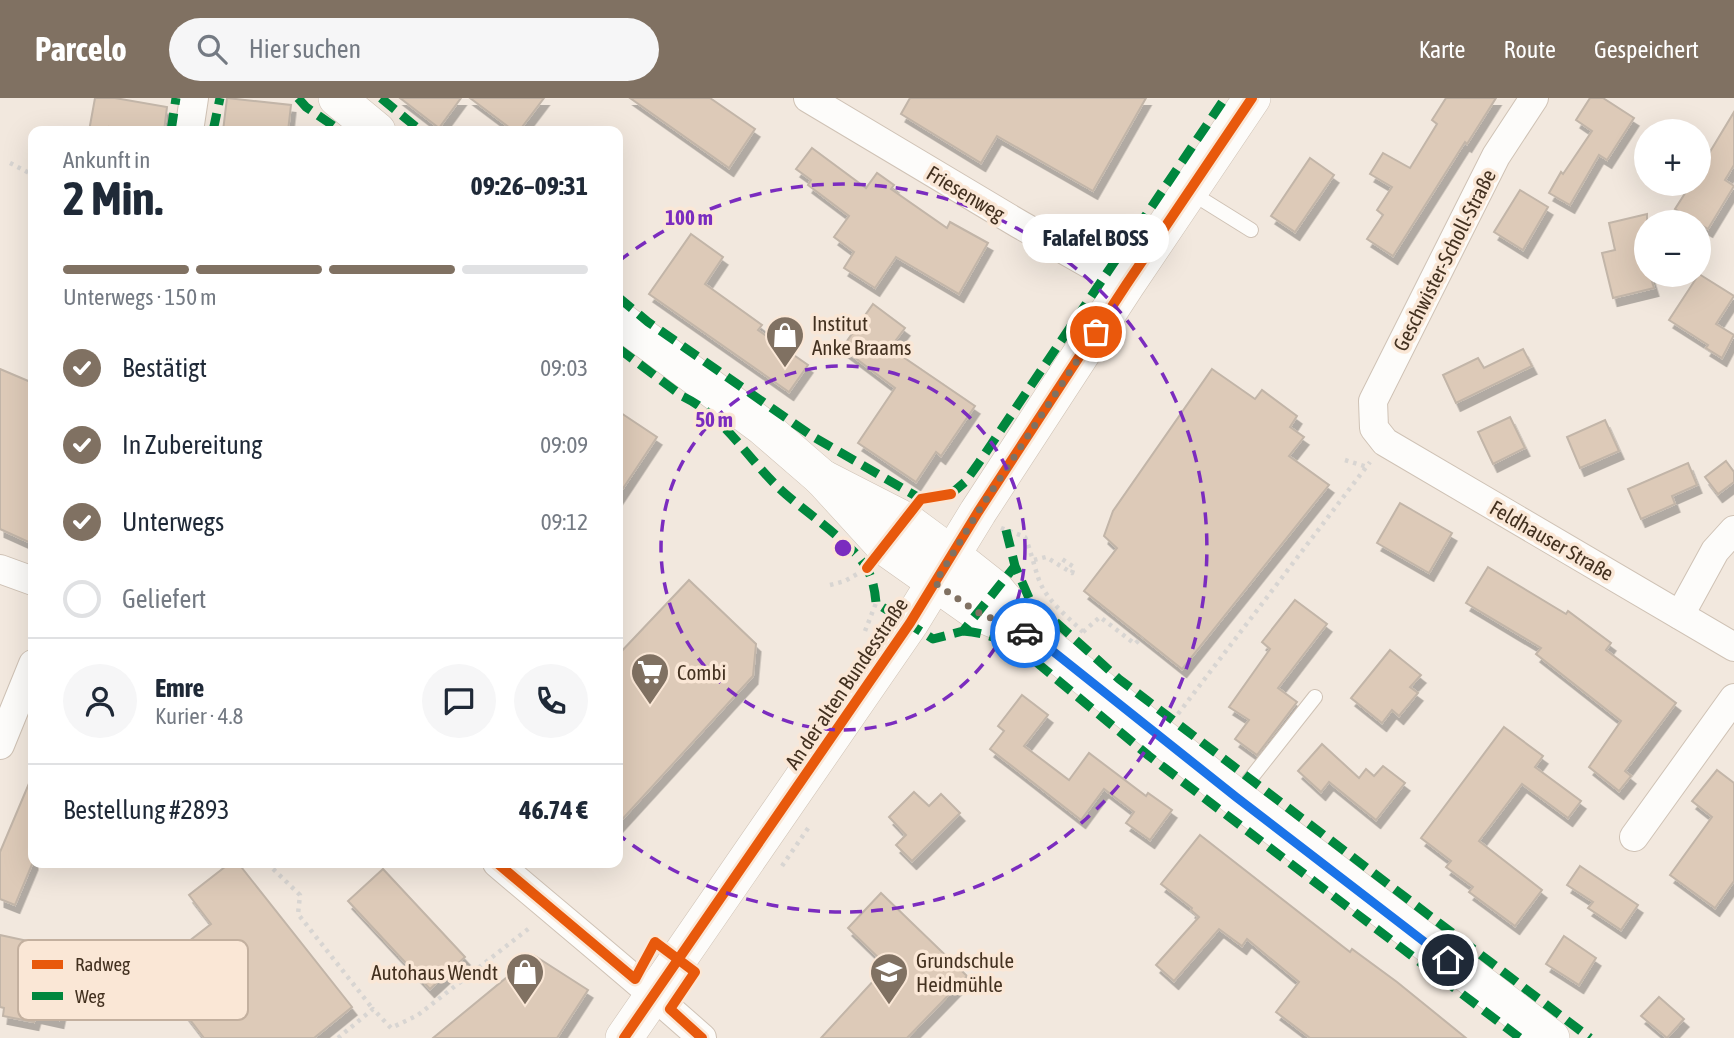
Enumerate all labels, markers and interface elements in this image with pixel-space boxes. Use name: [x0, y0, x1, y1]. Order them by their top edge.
search box: [169, 18, 659, 81]
text: Parcelo: [35, 30, 127, 68]
icon: search: [193, 30, 231, 68]
text: Hier suchen: [249, 34, 361, 64]
text: Karte: [1419, 36, 1465, 63]
text: Route: [1503, 36, 1556, 63]
text: Gespeichert: [1594, 36, 1699, 63]
map controls: [1634, 119, 1711, 287]
button: +: [1634, 119, 1711, 196]
text: Ankunft in: [63, 147, 150, 173]
street label: Friesenweg: [923, 160, 1009, 226]
street label: Geschwister-Scholl-Straße: [1388, 165, 1500, 355]
text: 09:26–09:31: [471, 171, 588, 201]
text: 2 Min.: [63, 172, 163, 225]
text: 100 m: [665, 205, 713, 229]
button: −: [1634, 210, 1711, 287]
callout: Falafel BOSS: [1023, 213, 1170, 262]
text: Falafel BOSS: [1043, 225, 1148, 251]
text: Unterwegs · 150 m: [63, 284, 217, 310]
pin: [1066, 302, 1126, 362]
place label: Institut Anke Braams: [812, 311, 912, 359]
icon: bag: [1077, 313, 1115, 351]
shop icon: Institut Anke Braams: [764, 314, 806, 369]
icon: check: [63, 349, 101, 387]
text: Bestätigt: [122, 353, 207, 383]
text: 09:03: [540, 355, 588, 381]
text: 50 m: [695, 407, 733, 431]
icon: check: [63, 426, 101, 464]
text: In Zubereitung: [122, 430, 262, 460]
text: 09:09: [540, 432, 588, 458]
street label: Feldhauser Straße: [1486, 495, 1618, 585]
icon: check: [63, 503, 101, 541]
text: Unterwegs: [122, 507, 224, 537]
text: 09:12: [541, 509, 588, 535]
centre of rings: [831, 536, 855, 560]
text: Geliefert: [122, 584, 206, 614]
street label: An der alten Bundesstraße: [780, 593, 912, 773]
courier: [990, 598, 1060, 668]
icon: car: [1006, 614, 1044, 652]
supermarket icon: Combi: [629, 651, 671, 706]
place label: Combi: [677, 660, 726, 684]
button: person: [63, 664, 137, 738]
button: chat: [422, 664, 496, 738]
button: phone: [514, 664, 588, 738]
text: Emre: [155, 673, 204, 703]
text: Kurier · 4.8: [155, 703, 243, 729]
text: Bestellung #2893: [63, 795, 229, 825]
text: 46.74 €: [519, 795, 588, 825]
pin: [1418, 930, 1478, 990]
legend: [18, 940, 248, 1020]
icon: home: [1429, 941, 1467, 979]
place label: Grundschule Heidmühle: [916, 948, 1014, 996]
shop icon: Autohaus Wendt: [504, 951, 546, 1006]
school or university icon: Grundschule Heidmühle: [868, 951, 910, 1006]
text: Radweg: [75, 953, 131, 975]
place label: Autohaus Wendt: [371, 960, 498, 984]
text: Weg: [75, 985, 106, 1007]

